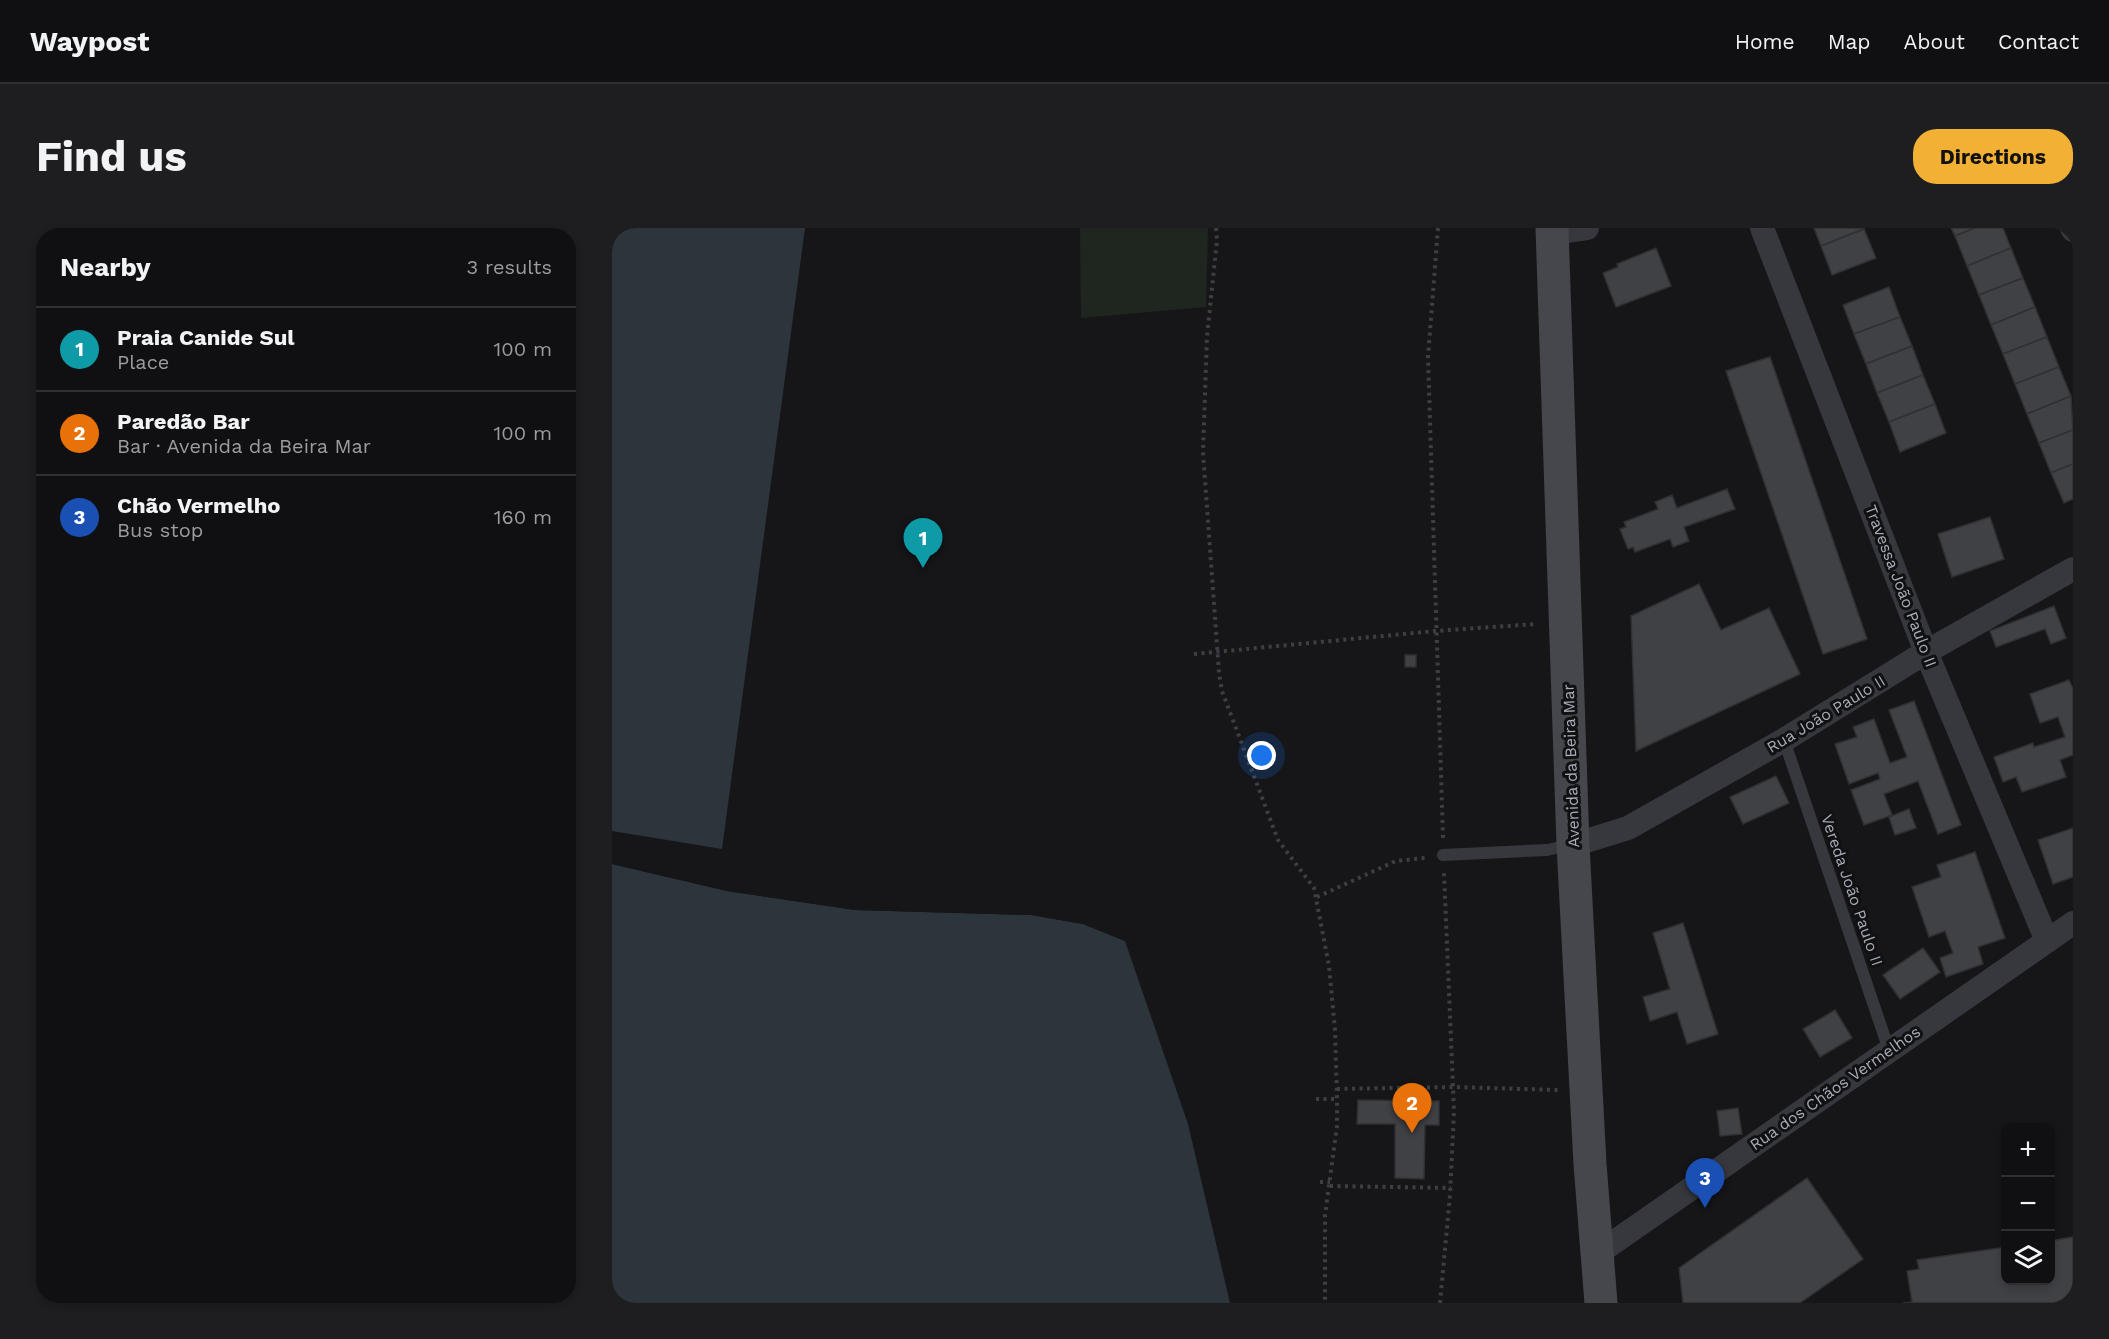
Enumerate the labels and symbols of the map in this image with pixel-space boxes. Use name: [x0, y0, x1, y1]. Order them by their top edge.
street label: Travessa João Paulo II: [1861, 502, 1941, 670]
pin: 1: [904, 518, 942, 568]
street label: Rua João Paulo II: [1763, 671, 1889, 757]
street label: Avenida da Beira Mar: [1559, 683, 1583, 848]
your location: [1247, 741, 1276, 770]
street label: Vereda João Paulo II: [1817, 812, 1887, 968]
street label: Rua dos Chãos Vermelhos: [1746, 1022, 1924, 1154]
pin: 2: [1392, 1084, 1432, 1133]
pin: 3: [1686, 1158, 1724, 1208]

